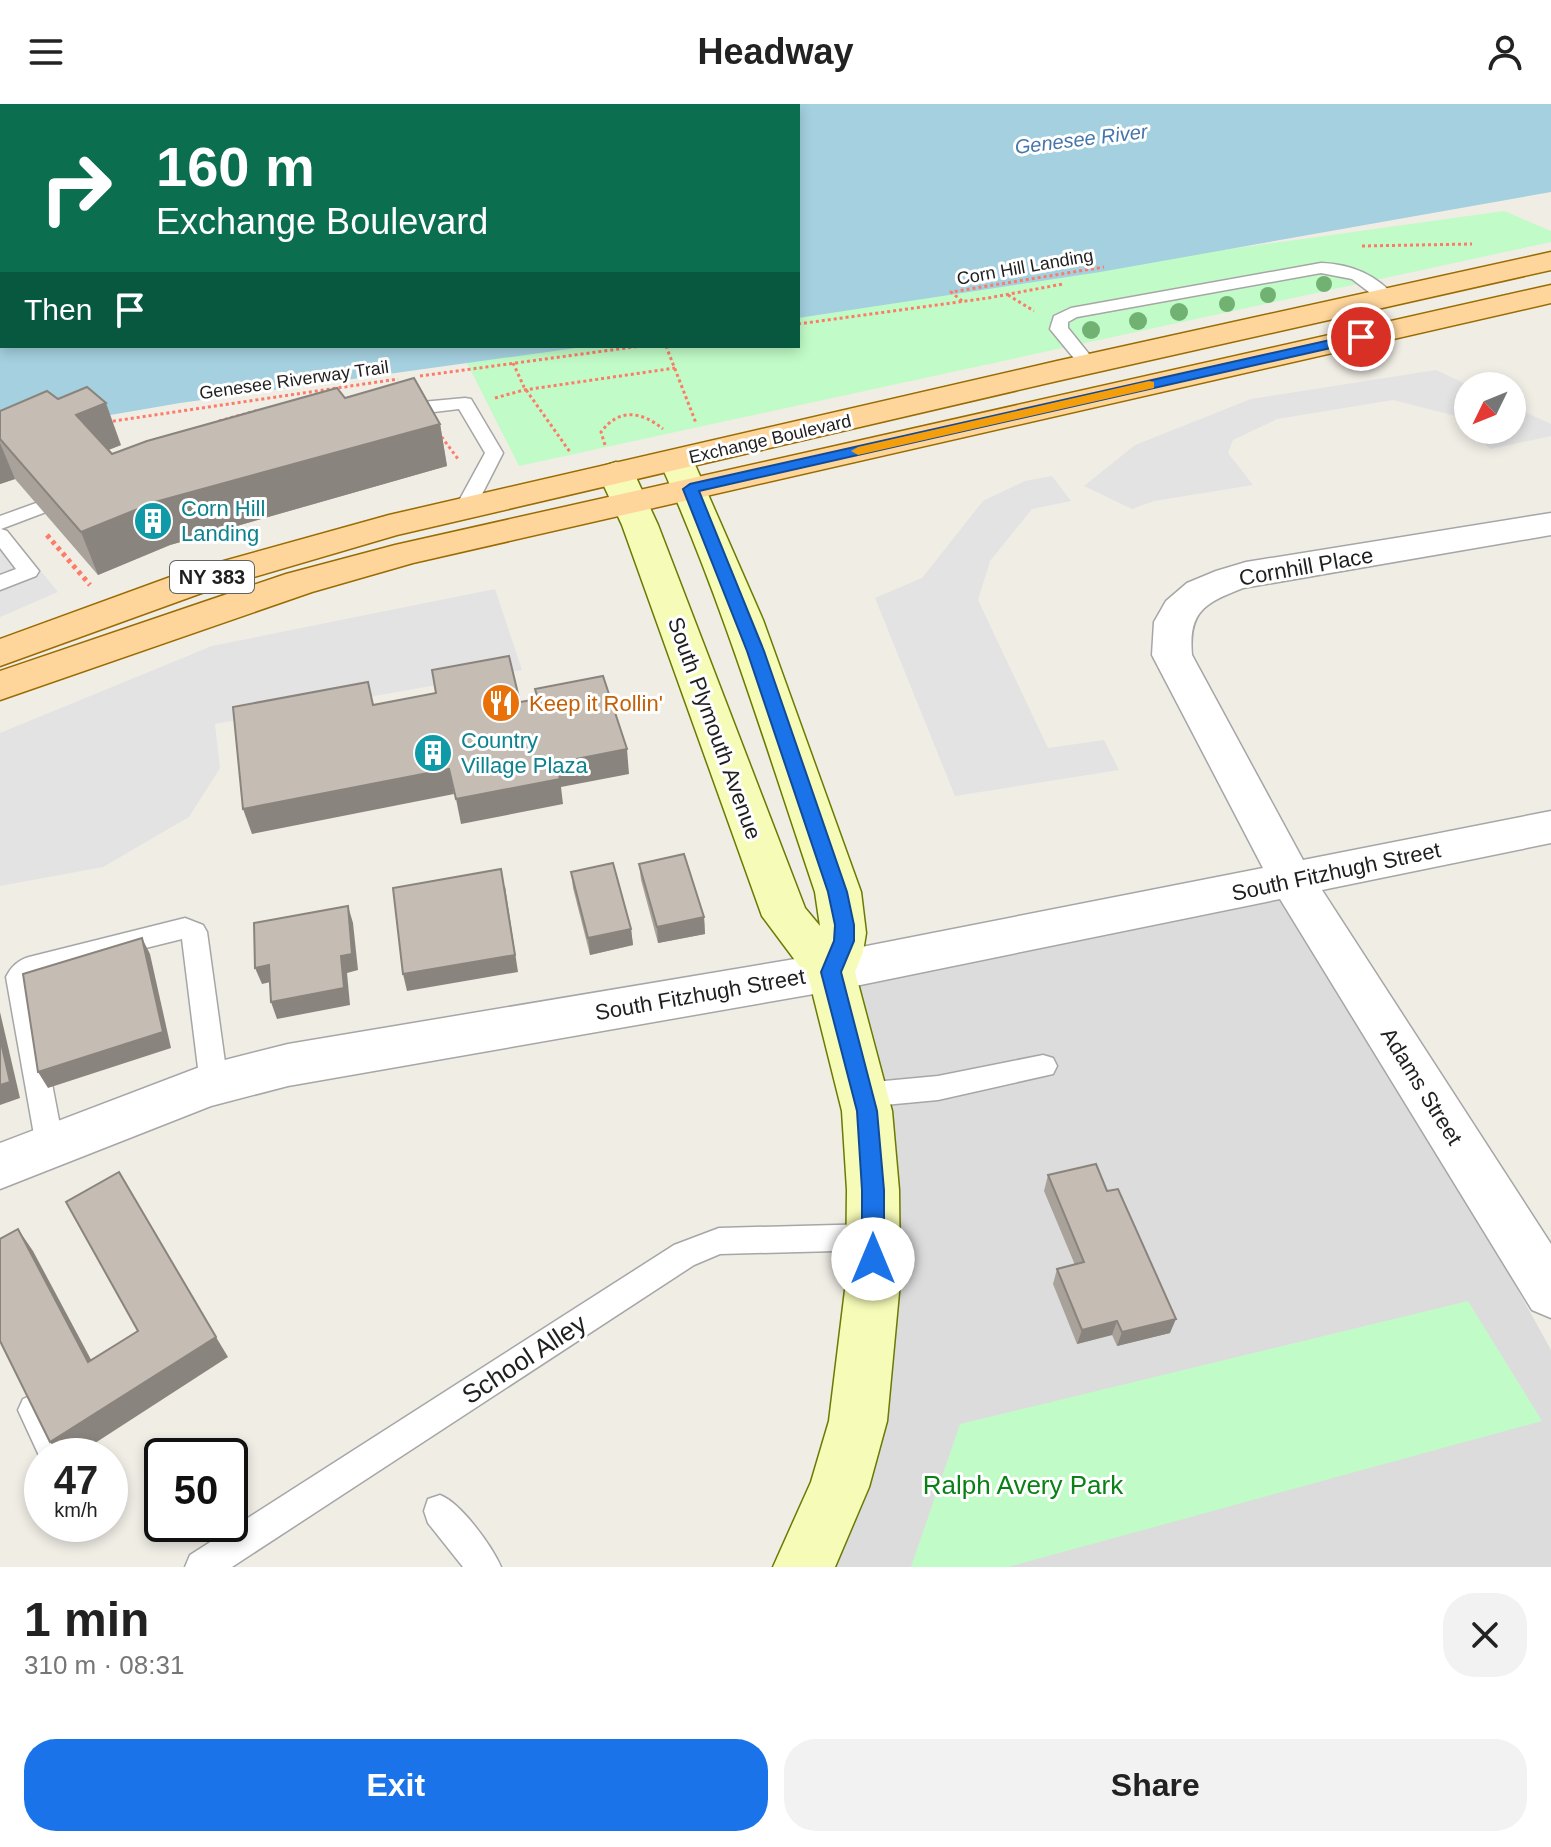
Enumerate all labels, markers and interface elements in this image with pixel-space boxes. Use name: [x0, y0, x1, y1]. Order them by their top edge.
icon: menu: [24, 30, 68, 74]
icon: person: [1483, 30, 1527, 74]
text: Headway: [697, 31, 854, 72]
water label: Genesee River: [1013, 120, 1150, 158]
text: 160 m: [156, 135, 315, 198]
icon: right: [24, 136, 128, 240]
text: Exchange Boulevard: [156, 201, 488, 242]
street label: Corn Hill Landing: [955, 245, 1095, 289]
icon: arrive: [108, 288, 152, 332]
text: Then: [24, 293, 92, 326]
pin: [1327, 303, 1395, 371]
icon: arrive: [1339, 315, 1383, 359]
street label: Genesee Riverway Trail: [198, 357, 390, 403]
north arrow: [1454, 372, 1526, 444]
map controls: [1454, 372, 1526, 444]
street label: Exchange Boulevard: [687, 411, 853, 467]
place label: Corn Hill Landing: [181, 496, 265, 546]
building icon: Corn Hill Landing: [132, 500, 174, 542]
street label: Cornhill Place: [1237, 542, 1375, 591]
road number: NY 383: [170, 561, 254, 593]
street label: South Plymouth Avenue: [663, 614, 766, 843]
restaurant icon: Keep it Rollin': [480, 682, 522, 724]
place label: Keep it Rollin': [529, 691, 663, 716]
place label: Country Village Plaza: [461, 728, 589, 778]
building icon: Country Village Plaza: [412, 732, 454, 774]
street label: South Fitzhugh Street: [1229, 837, 1443, 906]
street label: South Fitzhugh Street: [593, 964, 807, 1025]
street label: Adams Street: [1376, 1023, 1467, 1149]
position arrow: [831, 1217, 915, 1301]
street label: School Alley: [456, 1308, 592, 1410]
speed limit sign: 50: [144, 1438, 248, 1542]
text: 47: [54, 1458, 98, 1502]
park label: Ralph Avery Park: [923, 1470, 1124, 1500]
text: km/h: [54, 1499, 98, 1521]
text: 1 min: [24, 1593, 149, 1646]
button: close: [1443, 1593, 1527, 1677]
text: 310 m · 08:31: [24, 1650, 184, 1680]
button: Exit: [24, 1739, 768, 1831]
button: Share: [784, 1739, 1527, 1831]

